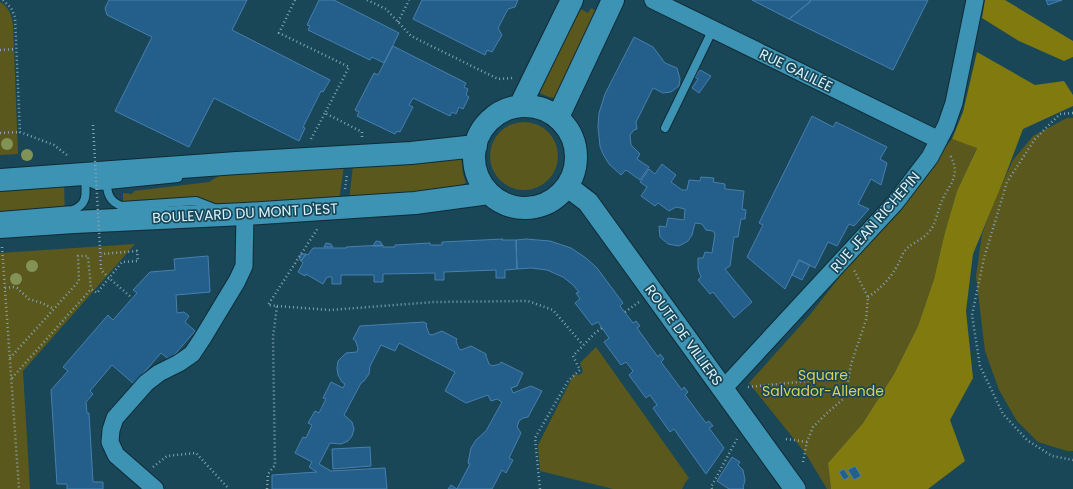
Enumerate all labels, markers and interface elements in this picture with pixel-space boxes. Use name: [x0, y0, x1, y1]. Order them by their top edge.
street label: RUE GALILÉE: [756, 44, 836, 96]
street label: RUE JEAN RICHEPIN: [826, 167, 924, 277]
street label: BOULEVARD DU MONT D'EST: [152, 198, 339, 228]
street label: ROUTE DE VILLIERS: [640, 280, 728, 390]
park label: Square Salvador-Allende: [762, 365, 884, 401]

